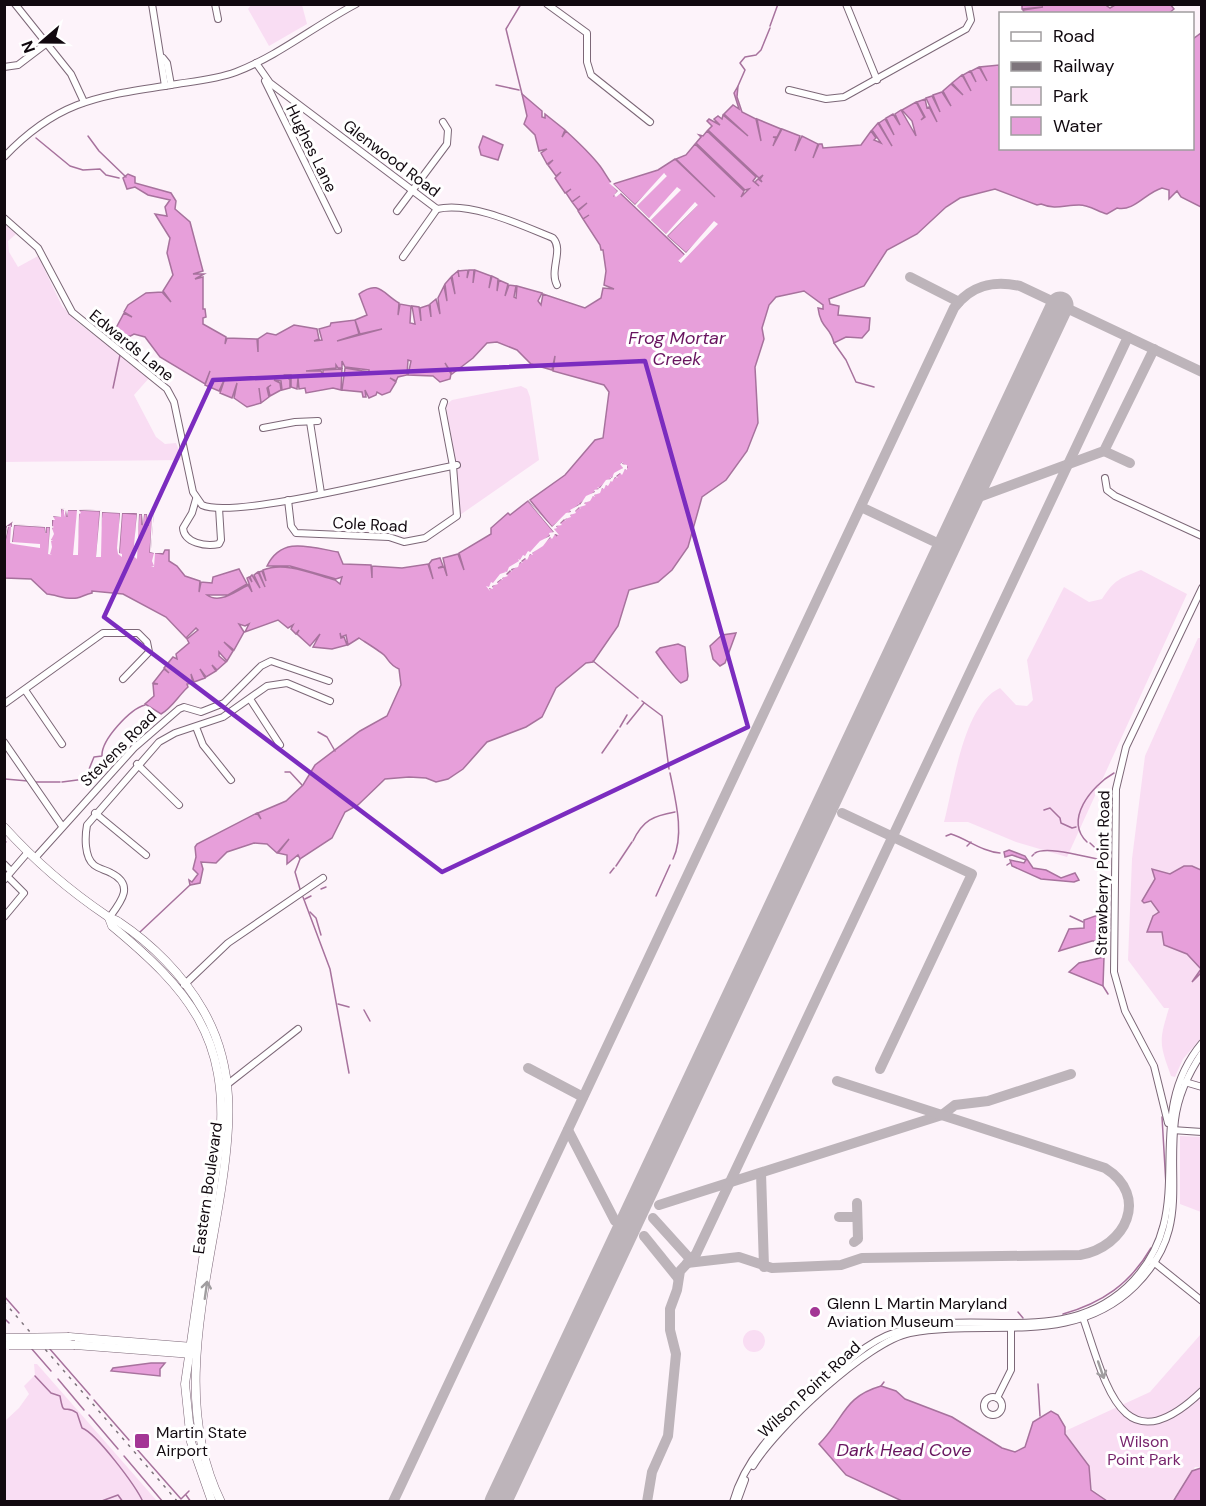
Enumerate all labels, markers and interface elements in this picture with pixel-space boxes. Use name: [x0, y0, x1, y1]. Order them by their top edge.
north arrow: [12, 12, 72, 72]
legend: [999, 12, 1194, 150]
text: Road: [1053, 24, 1095, 48]
text: N: [17, 38, 40, 56]
text: Railway: [1053, 54, 1115, 78]
text: Park: [1053, 84, 1089, 108]
street label: Hughes Lane: [281, 101, 342, 196]
text: Water: [1053, 114, 1103, 138]
street label: Glenwood Road: [339, 115, 444, 202]
street label: Edwards Lane: [85, 305, 178, 386]
water label: Frog Mortar Creek: [628, 326, 727, 371]
street label: Cole Road: [332, 512, 408, 537]
street label: Stevens Road: [76, 706, 161, 791]
street label: Strawberry Point Road: [1091, 790, 1114, 956]
street label: Eastern Boulevard: [188, 1121, 227, 1255]
one-way arrow: [201, 1281, 212, 1300]
place label: Glenn L Martin Maryland Aviation Museum: [827, 1293, 1007, 1332]
marker: Glenn L Martin Maryland Aviation Museum: [808, 1305, 822, 1319]
street label: Wilson Point Road: [754, 1336, 865, 1442]
one-way arrow: [1096, 1360, 1107, 1379]
place label: Martin State Airport: [156, 1422, 247, 1461]
park label: Wilson Point Park: [1107, 1431, 1181, 1470]
marker: Martin State Airport: [133, 1432, 151, 1450]
water label: Dark Head Cove: [837, 1438, 971, 1462]

